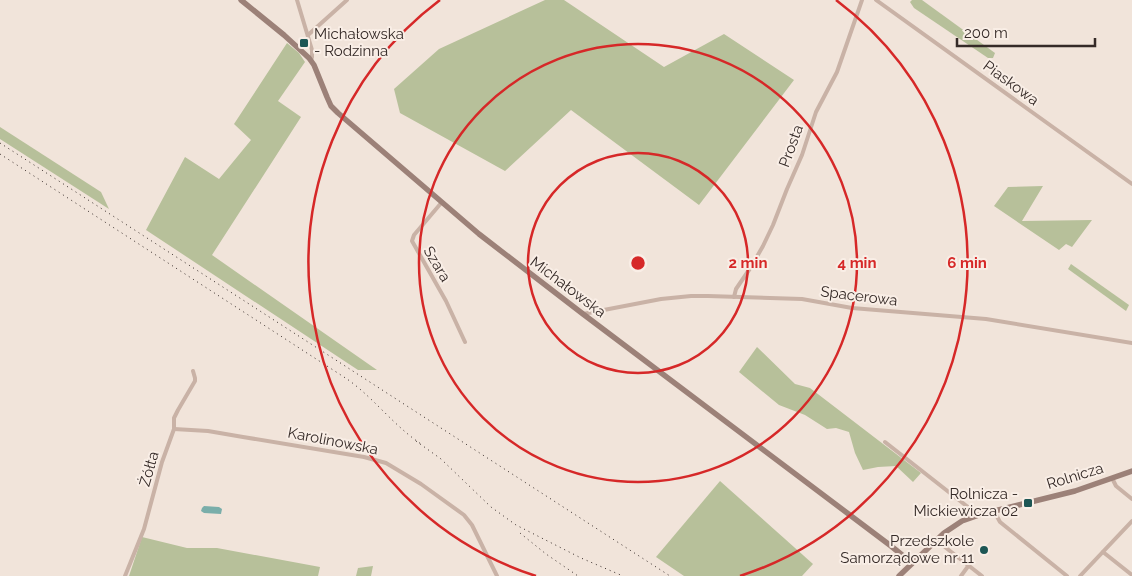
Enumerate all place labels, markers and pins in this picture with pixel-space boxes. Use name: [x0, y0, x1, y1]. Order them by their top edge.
place label: Michałowska - Rodzinna: [314, 25, 404, 60]
marker: Michałowska - Rodzinna: [298, 37, 310, 49]
centre of rings: [629, 254, 647, 272]
place label: Rolnicza - Mickiewicza 02: [913, 485, 1018, 520]
marker: Rolnicza - Mickiewicza 02: [1022, 497, 1034, 509]
place label: Przedszkole Samorządowe nr 11: [840, 532, 975, 567]
marker: Przedszkole Samorządowe nr 11: [978, 544, 990, 556]

